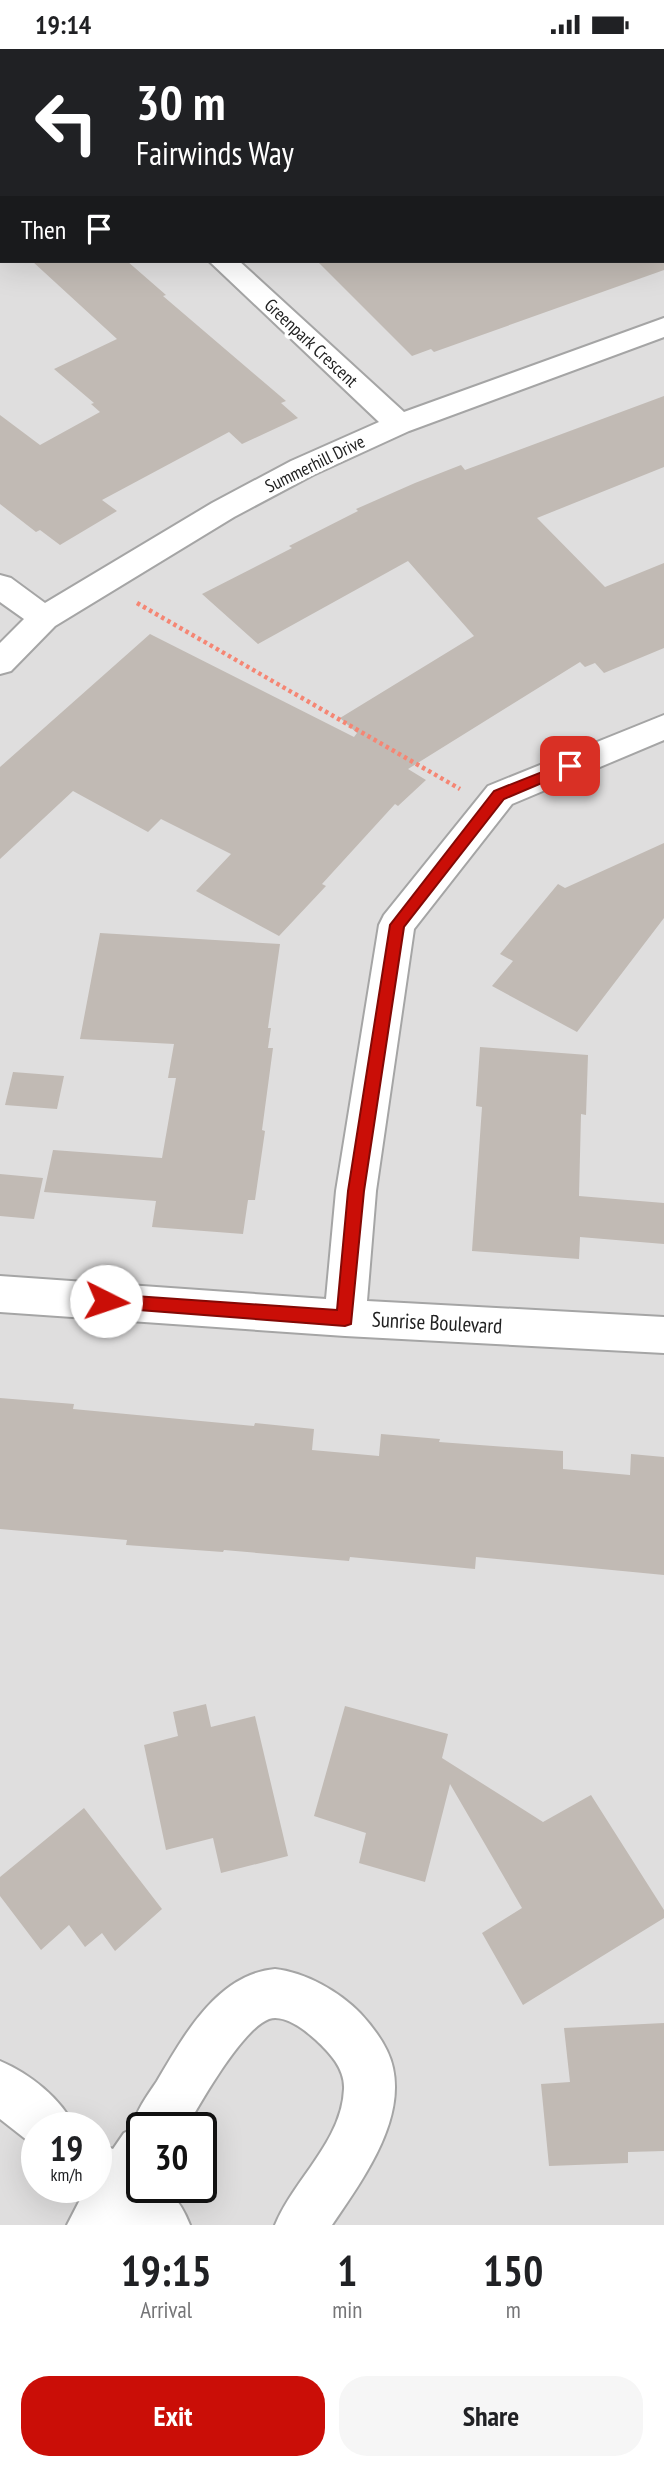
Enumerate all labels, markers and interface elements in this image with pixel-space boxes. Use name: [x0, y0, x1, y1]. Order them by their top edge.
text: 19:14: [35, 8, 91, 41]
text: 30 m: [136, 70, 225, 134]
icon: left: [21, 77, 112, 168]
text: Fairwinds Way: [136, 132, 294, 174]
icon: arrive: [80, 210, 118, 248]
text: Then: [21, 213, 66, 246]
street label: Greenpark Crescent: [260, 293, 363, 392]
street label: Summerhill Drive: [261, 430, 368, 498]
pin: [540, 736, 600, 796]
icon: arrive: [551, 747, 589, 785]
position arrow: [69, 1264, 143, 1338]
street label: Sunrise Boulevard: [371, 1306, 503, 1339]
speed limit sign: 30: [126, 2112, 217, 2203]
text: 19: [50, 2125, 83, 2171]
text: km/h: [51, 2163, 82, 2186]
text: 19:15: [121, 2243, 212, 2298]
text: 1: [337, 2243, 357, 2298]
text: 150: [483, 2243, 543, 2298]
text: Arrival: [140, 2295, 192, 2324]
text: min: [332, 2295, 362, 2324]
text: m: [506, 2295, 521, 2324]
button: Exit: [21, 2376, 325, 2456]
button: Share: [339, 2376, 643, 2456]

